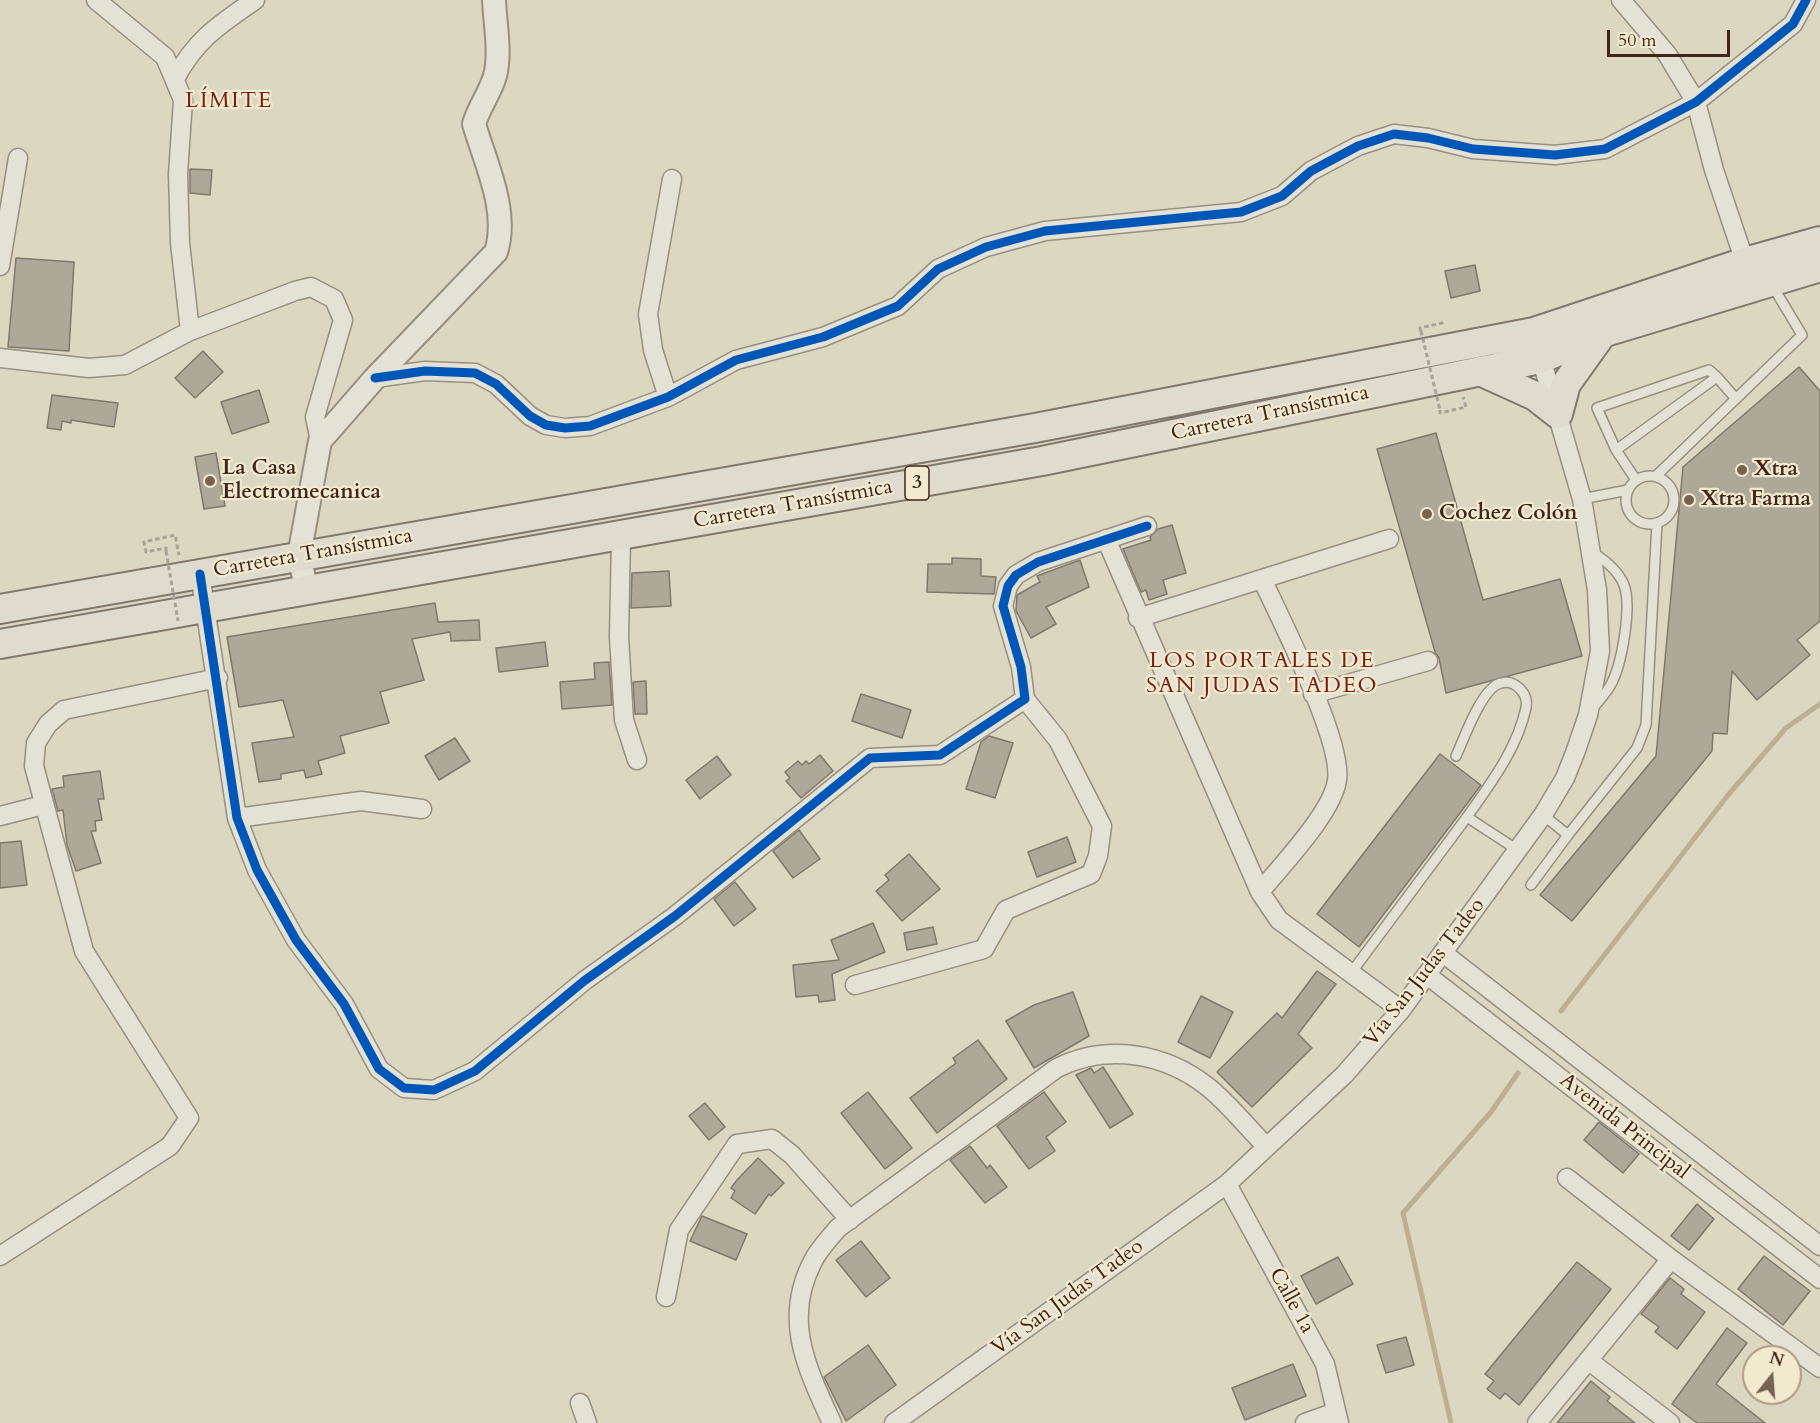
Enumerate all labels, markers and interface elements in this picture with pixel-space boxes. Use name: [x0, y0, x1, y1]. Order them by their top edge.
scale bar: [1610, 18, 1733, 56]
text: 50 m: [1618, 28, 1657, 53]
district label: LÍMITE: [185, 89, 273, 115]
street label: Carretera Transístmica: [1169, 381, 1371, 447]
place label: La Casa Electromecanica: [222, 456, 381, 506]
place label: Xtra: [1754, 457, 1798, 483]
marker: Xtra: [1735, 463, 1749, 477]
road number: 3: [905, 466, 929, 500]
marker: La Casa Electromecanica: [203, 474, 217, 488]
street label: Carretera Transístmica: [692, 475, 894, 535]
place label: Xtra Farma: [1701, 487, 1811, 513]
marker: Xtra Farma: [1682, 493, 1696, 507]
place label: Cochez Colón: [1439, 501, 1578, 527]
marker: Cochez Colón: [1420, 507, 1434, 521]
street label: Carretera Transístmica: [212, 524, 414, 584]
district label: LOS PORTALES DE SAN JUDAS TADEO: [1146, 649, 1378, 700]
street label: Vía San Judas Tadeo: [1359, 894, 1491, 1052]
street label: Avenida Principal: [1554, 1068, 1694, 1186]
street label: Vía San Judas Tadeo: [987, 1235, 1149, 1361]
street label: Calle 1a: [1263, 1264, 1319, 1338]
north arrow: [1742, 1345, 1802, 1405]
text: N: [1767, 1347, 1787, 1372]

